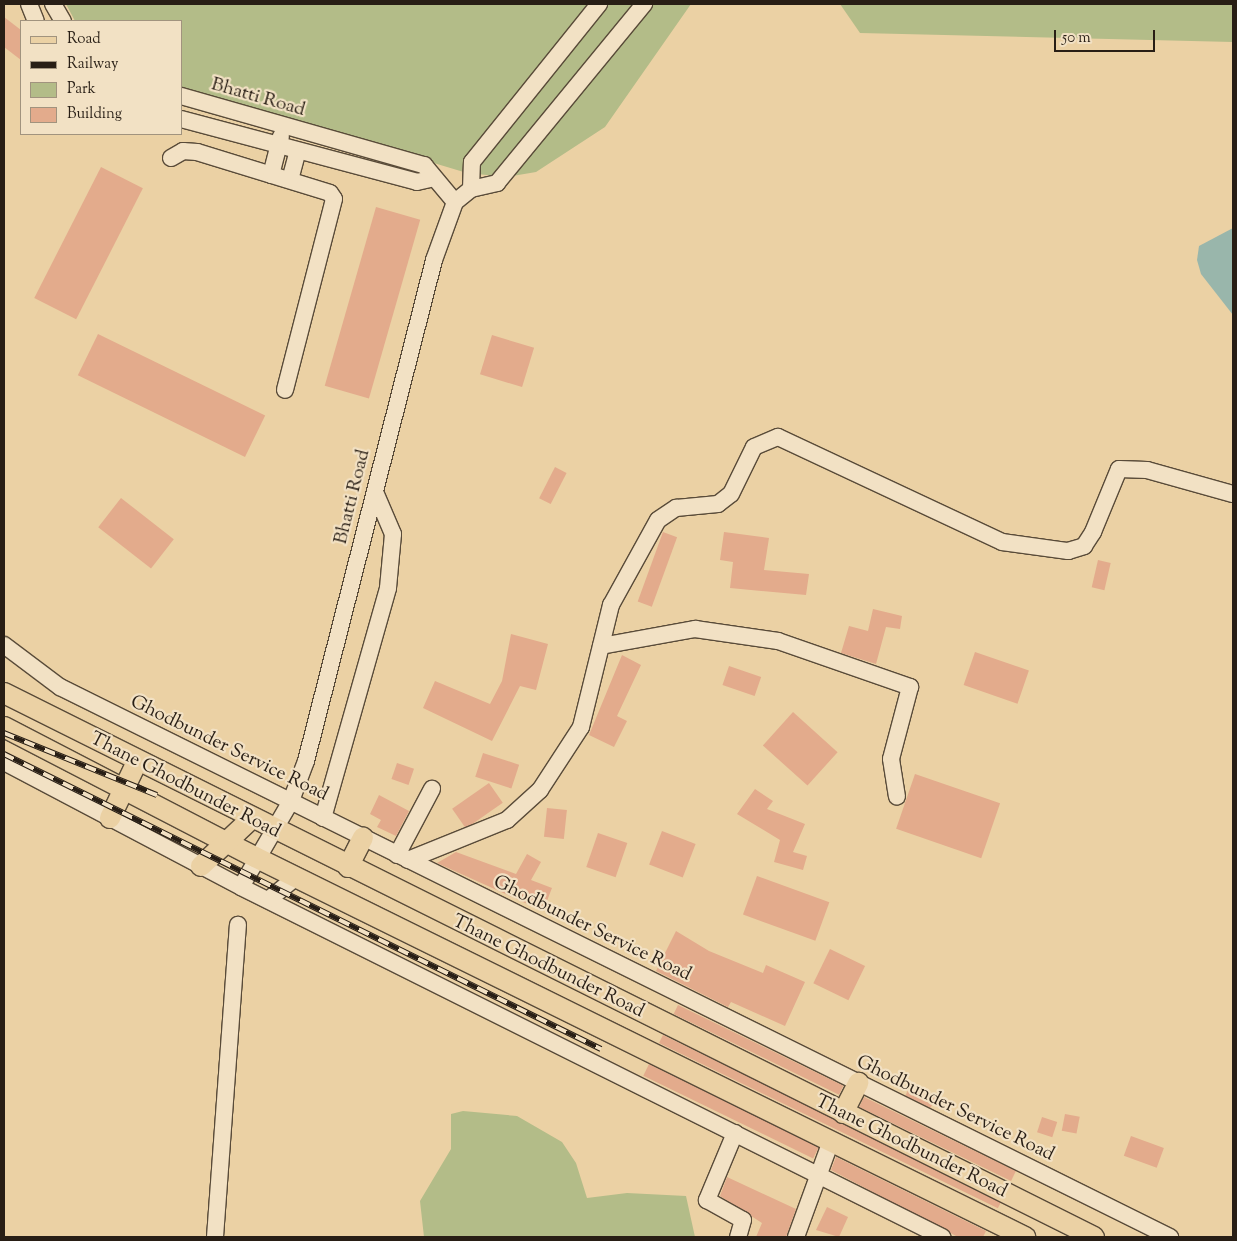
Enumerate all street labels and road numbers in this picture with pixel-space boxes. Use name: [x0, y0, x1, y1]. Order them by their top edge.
street label: Bhatti Road: [208, 74, 308, 122]
street label: Bhatti Road: [330, 447, 376, 547]
street label: Ghodbunder Service Road: [126, 691, 332, 807]
street label: Thane Ghodbunder Road: [86, 728, 284, 844]
street label: Ghodbunder Service Road: [489, 871, 695, 987]
street label: Thane Ghodbunder Road: [448, 911, 648, 1023]
street label: Ghodbunder Service Road: [852, 1051, 1058, 1167]
street label: Thane Ghodbunder Road: [811, 1091, 1011, 1203]

